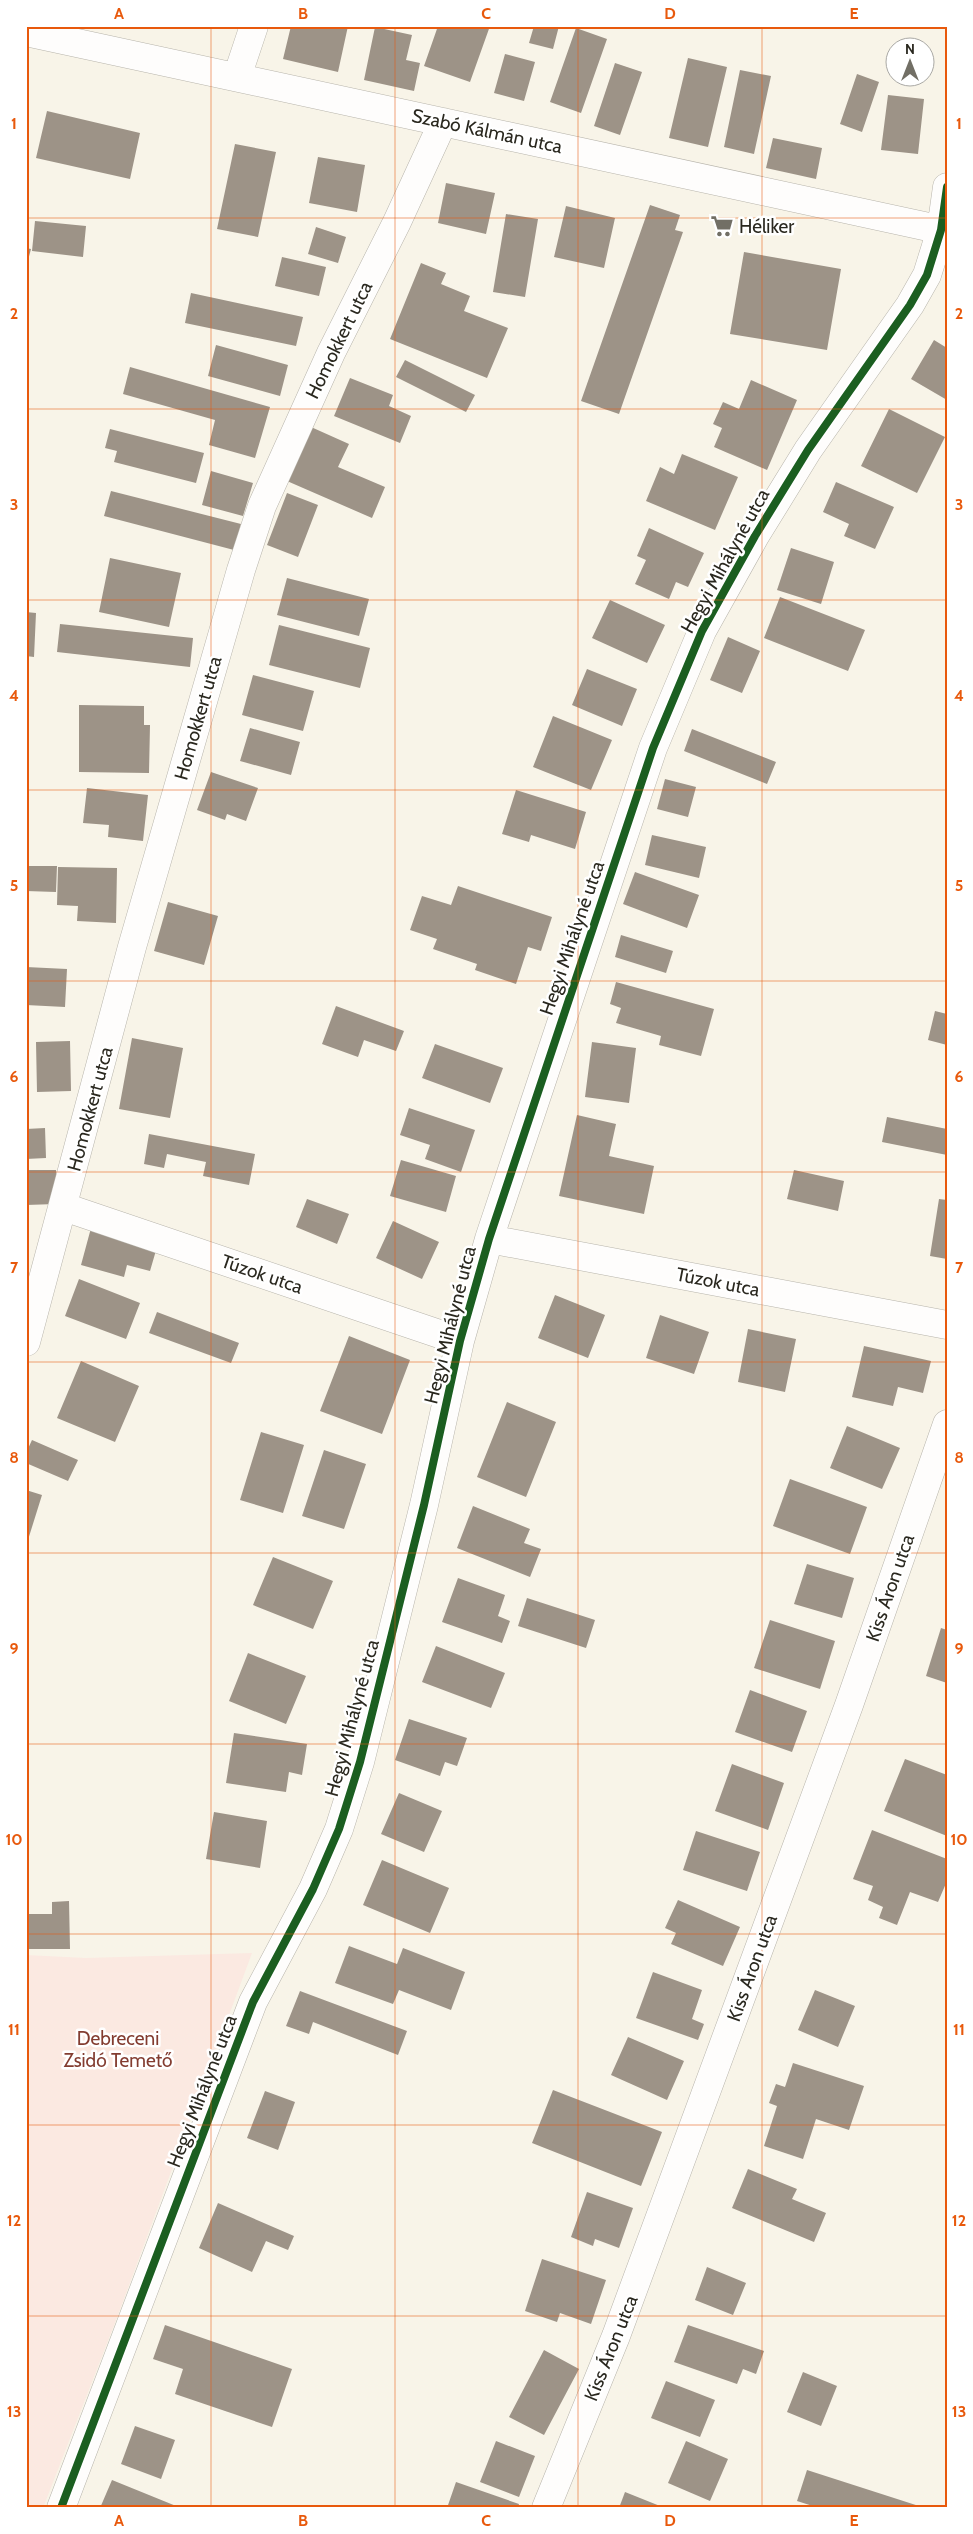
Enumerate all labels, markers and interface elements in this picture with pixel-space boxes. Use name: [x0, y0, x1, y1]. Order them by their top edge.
text: A: [114, 4, 124, 23]
text: B: [298, 4, 308, 23]
text: C: [481, 4, 491, 23]
text: D: [664, 4, 676, 23]
text: E: [849, 4, 859, 23]
north arrow: [886, 38, 936, 88]
text: N: [905, 40, 915, 58]
street label: Szabó Kálmán utca: [410, 104, 564, 158]
text: 1: [11, 114, 17, 133]
text: 1: [956, 114, 962, 133]
supermarket icon: Héliker: [709, 213, 735, 239]
place label: Héliker: [739, 215, 794, 238]
street label: Homokkert utca: [301, 278, 377, 402]
text: 2: [10, 304, 18, 323]
text: 2: [955, 304, 963, 323]
street label: Hegyi Mihályné utca: [676, 485, 774, 637]
text: 3: [10, 495, 18, 514]
text: 3: [955, 495, 963, 514]
street label: Homokkert utca: [169, 653, 227, 783]
text: 4: [9, 686, 19, 705]
text: 4: [954, 686, 964, 705]
street label: Hegyi Mihályné utca: [535, 858, 609, 1018]
text: 5: [10, 876, 18, 895]
text: 5: [955, 876, 963, 895]
street label: Homokkert utca: [62, 1044, 118, 1174]
text: 6: [10, 1067, 19, 1086]
text: 6: [955, 1067, 964, 1086]
street label: Hegyi Mihályné utca: [419, 1244, 481, 1406]
street label: Túzok utca: [218, 1249, 306, 1299]
text: 7: [10, 1258, 19, 1277]
text: 7: [955, 1258, 964, 1277]
street label: Túzok utca: [674, 1263, 762, 1301]
text: 8: [9, 1448, 19, 1467]
text: 8: [954, 1448, 964, 1467]
street label: Kiss Áron utca: [860, 1531, 919, 1645]
street label: Hegyi Mihályné utca: [320, 1637, 384, 1799]
text: 9: [10, 1639, 19, 1658]
text: 9: [955, 1639, 964, 1658]
text: 10: [5, 1830, 23, 1849]
text: 10: [950, 1830, 968, 1849]
street label: Kiss Áron utca: [721, 1911, 782, 2025]
street label: Hegyi Mihályné utca: [162, 2011, 242, 2171]
text: 11: [8, 2020, 20, 2039]
text: 11: [953, 2020, 965, 2039]
park label: Debreceni Zsidó Temető: [64, 2027, 172, 2072]
text: 12: [7, 2211, 21, 2230]
text: 12: [952, 2211, 966, 2230]
street label: Kiss Áron utca: [578, 2291, 643, 2404]
text: 13: [7, 2402, 21, 2421]
text: 13: [952, 2402, 966, 2421]
text: A: [114, 2511, 124, 2530]
text: B: [298, 2511, 308, 2530]
text: C: [481, 2511, 491, 2530]
text: D: [664, 2511, 676, 2530]
text: E: [849, 2511, 859, 2530]

